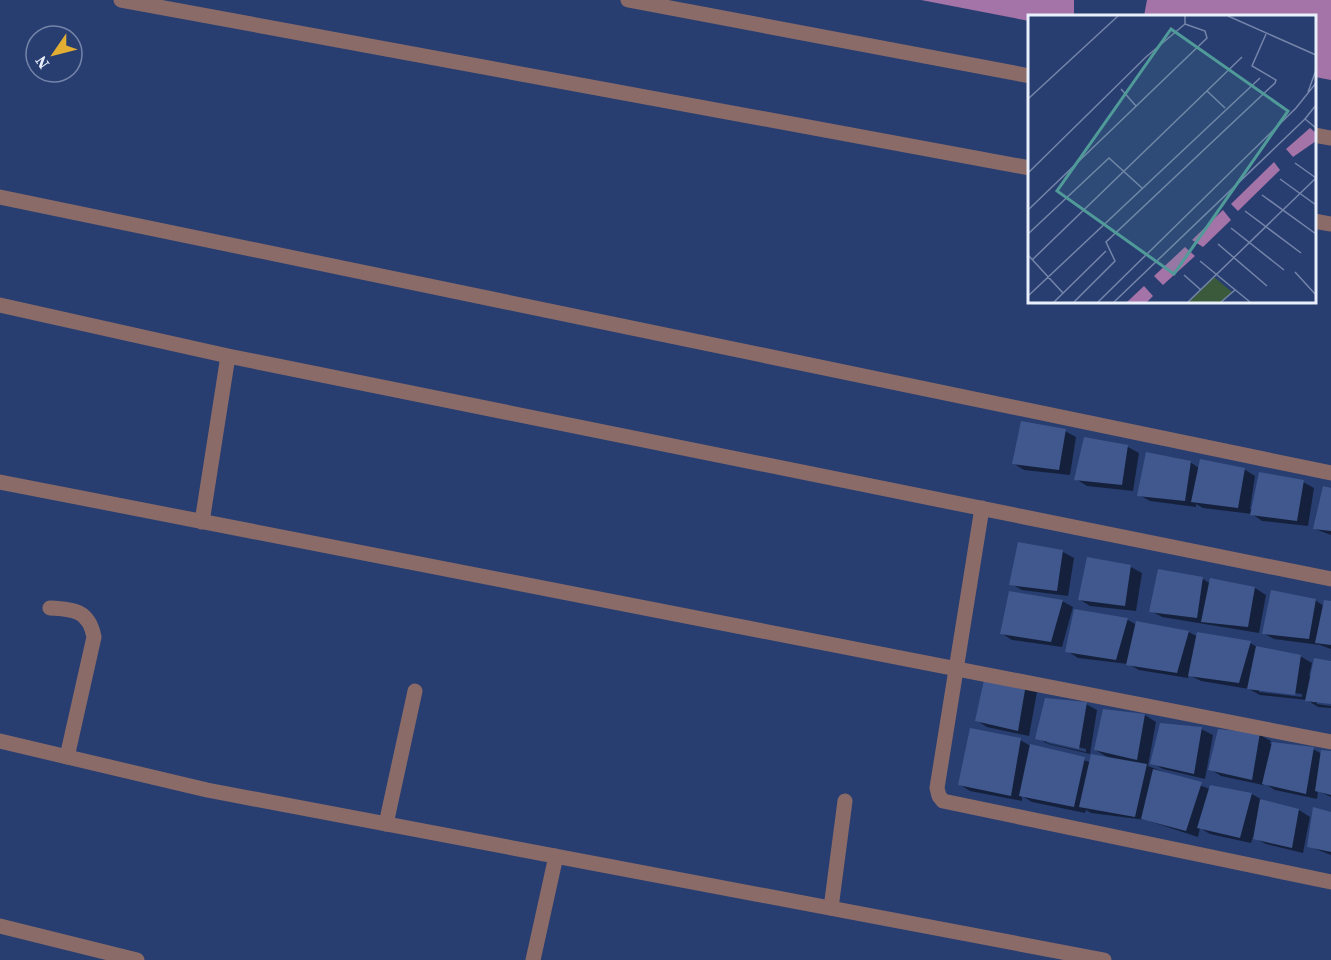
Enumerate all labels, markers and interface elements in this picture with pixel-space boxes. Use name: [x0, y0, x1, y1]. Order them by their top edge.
inset map: [1028, 15, 1316, 303]
north arrow: [24, 24, 84, 84]
text: N: [29, 51, 54, 74]

